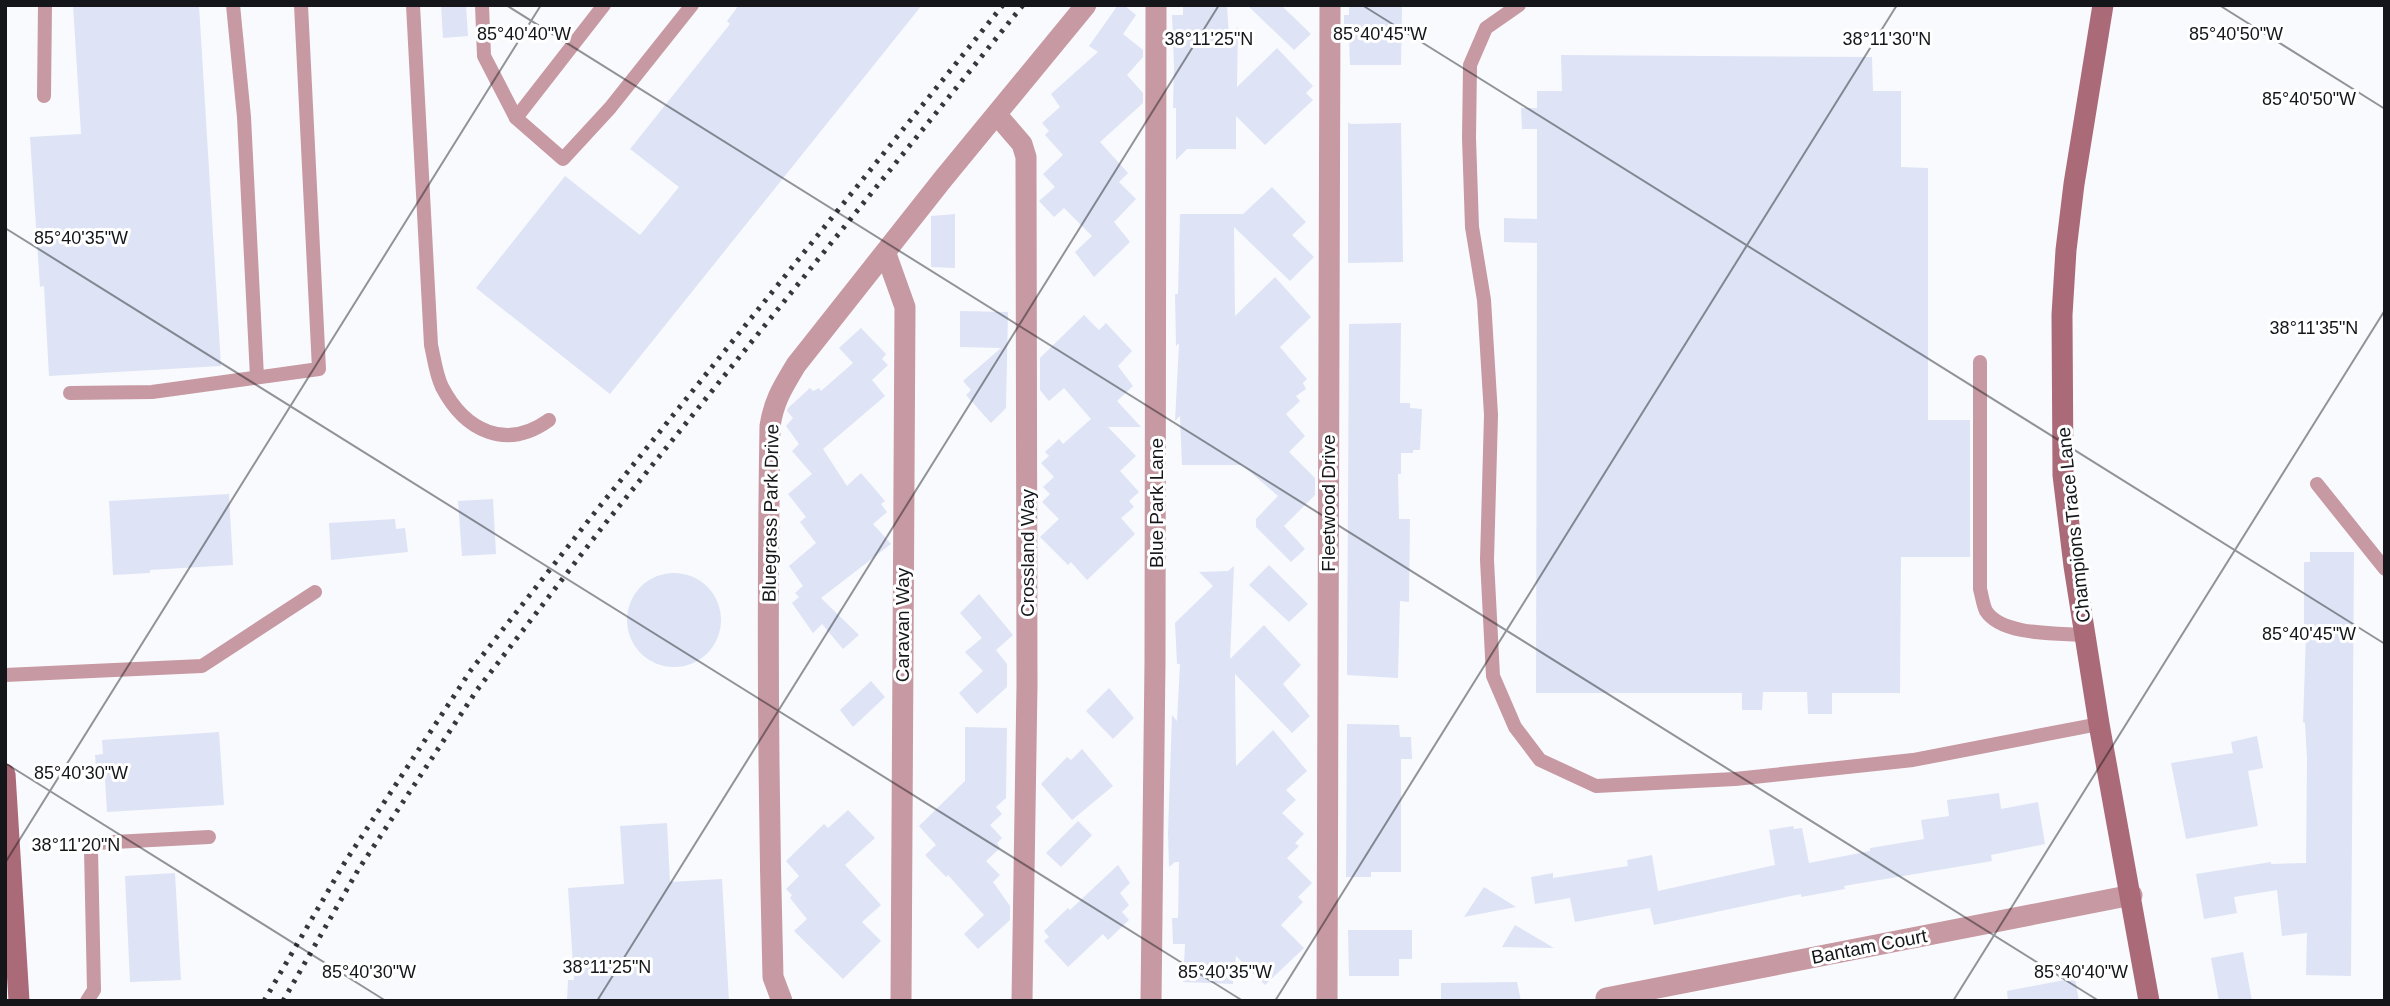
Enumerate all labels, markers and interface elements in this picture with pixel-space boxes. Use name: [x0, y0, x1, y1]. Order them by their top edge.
text: 85°40'40"W: [477, 24, 571, 44]
text: 85°40'45"W: [1333, 24, 1427, 44]
text: 85°40'50"W: [2189, 24, 2283, 44]
text: 38°11'25"N: [1165, 29, 1253, 49]
text: 38°11'30"N: [1843, 29, 1931, 49]
text: 85°40'50"W: [2262, 89, 2356, 109]
text: 85°40'35"W: [34, 228, 128, 248]
text: 38°11'35"N: [2270, 318, 2358, 338]
street label: Bluegrass Park Drive: [758, 424, 783, 602]
street label: Champions Trace Lane: [2053, 426, 2094, 624]
street label: Fleetwood Drive: [1318, 434, 1339, 572]
street label: Blue Park Lane: [1146, 438, 1167, 568]
street label: Crossland Way: [1017, 488, 1038, 617]
street label: Caravan Way: [892, 567, 913, 682]
text: 85°40'45"W: [2262, 624, 2356, 644]
text: 85°40'30"W: [34, 763, 128, 783]
text: 38°11'20"N: [32, 835, 120, 855]
street label: Bantam Court: [1810, 925, 1929, 968]
text: 38°11'25"N: [563, 957, 651, 977]
text: 85°40'30"W: [322, 962, 416, 982]
text: 85°40'35"W: [1178, 962, 1272, 982]
text: 85°40'40"W: [2034, 962, 2128, 982]

